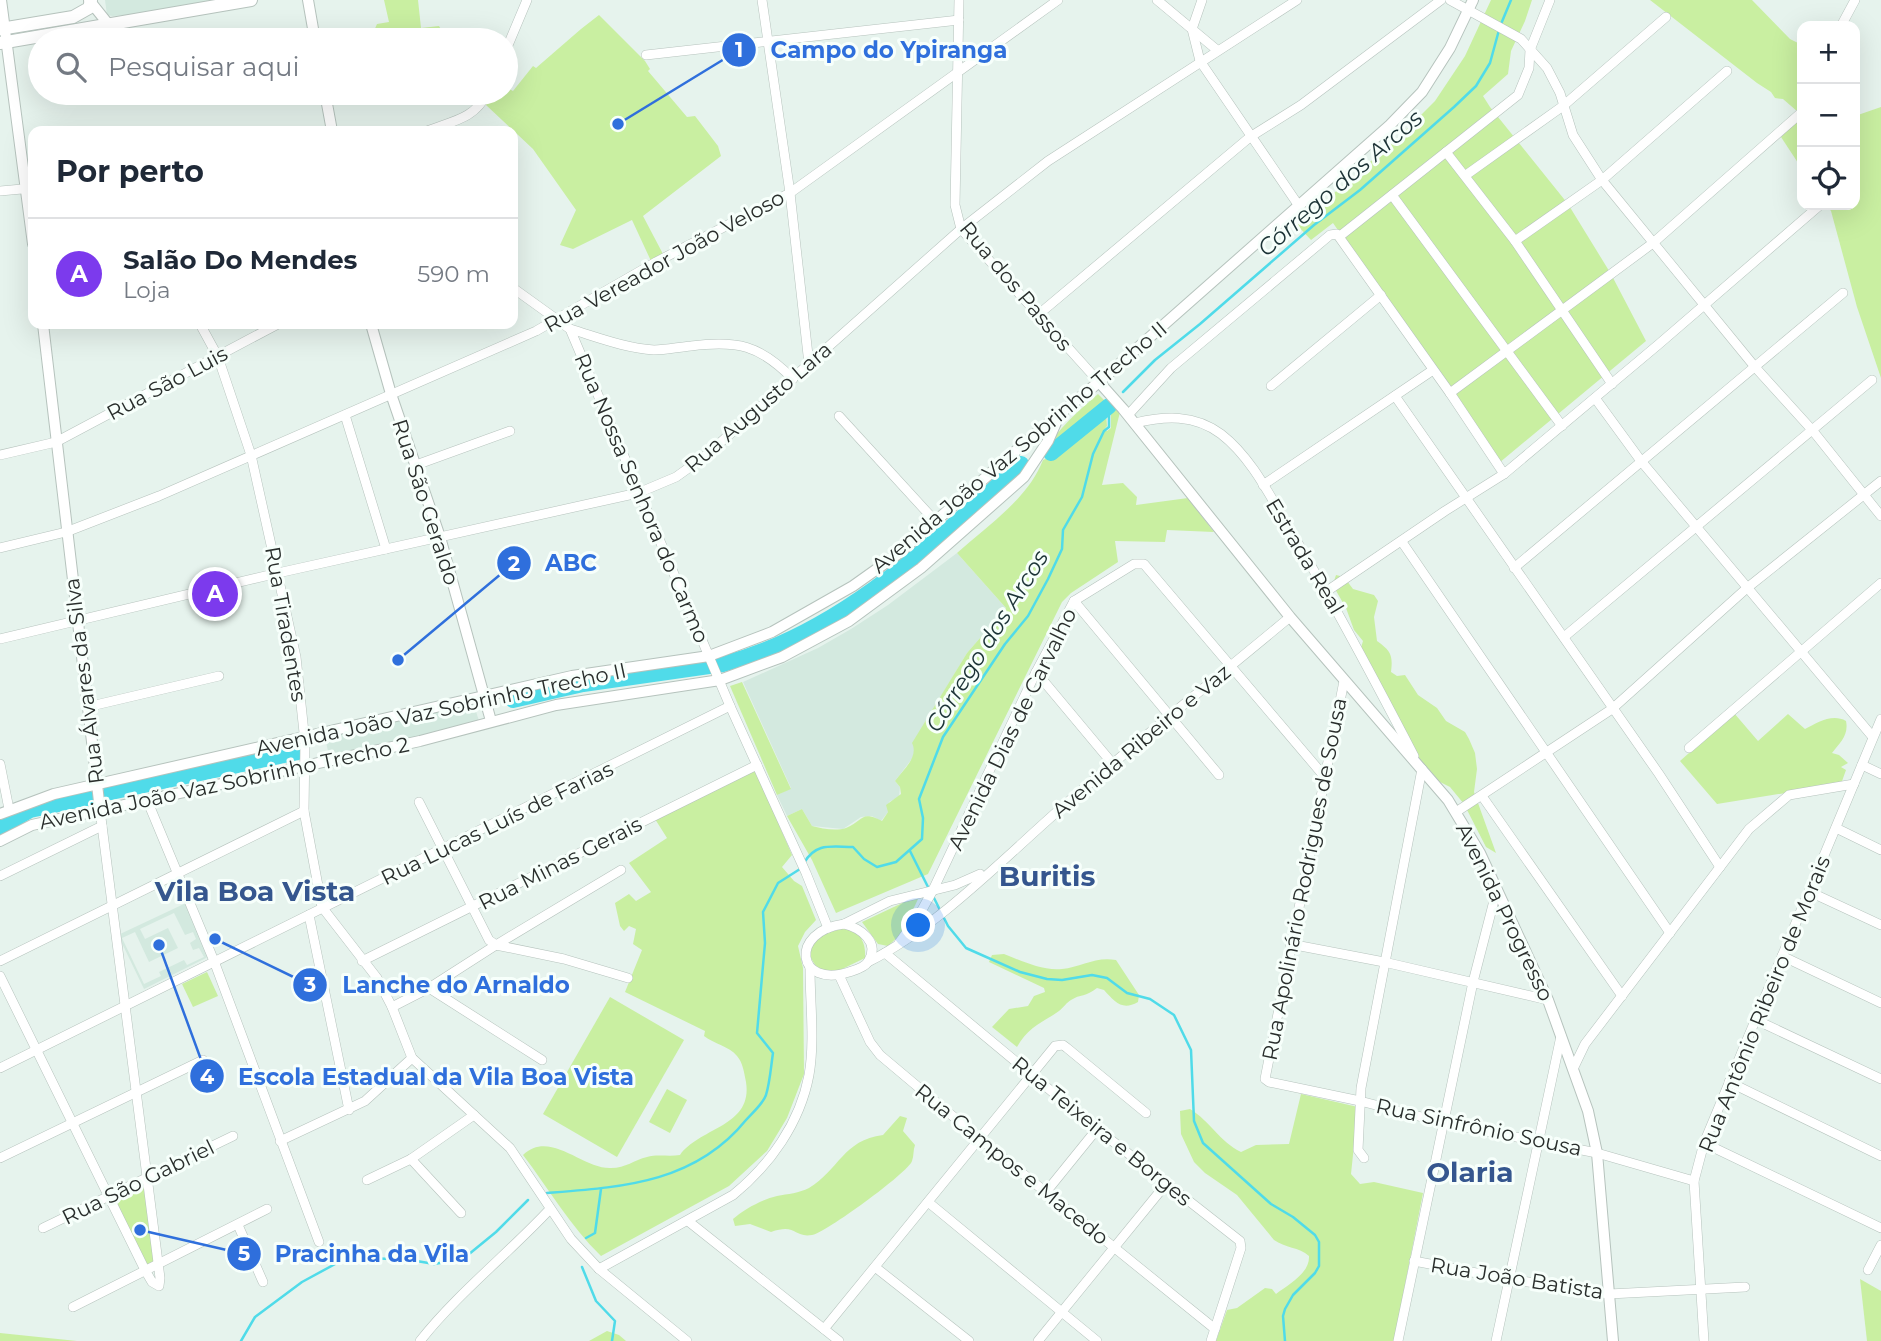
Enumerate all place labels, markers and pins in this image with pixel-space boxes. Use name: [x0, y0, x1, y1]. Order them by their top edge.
callout: Campo do Ypiranga: [722, 28, 1021, 72]
callout: ABC: [496, 541, 611, 585]
pin: A: [192, 568, 238, 620]
callout: Lanche do Arnaldo: [293, 963, 583, 1007]
callout: Escola Estadual da Vila Boa Vista: [189, 1054, 648, 1098]
callout: Pracinha da Vila: [226, 1232, 484, 1276]

